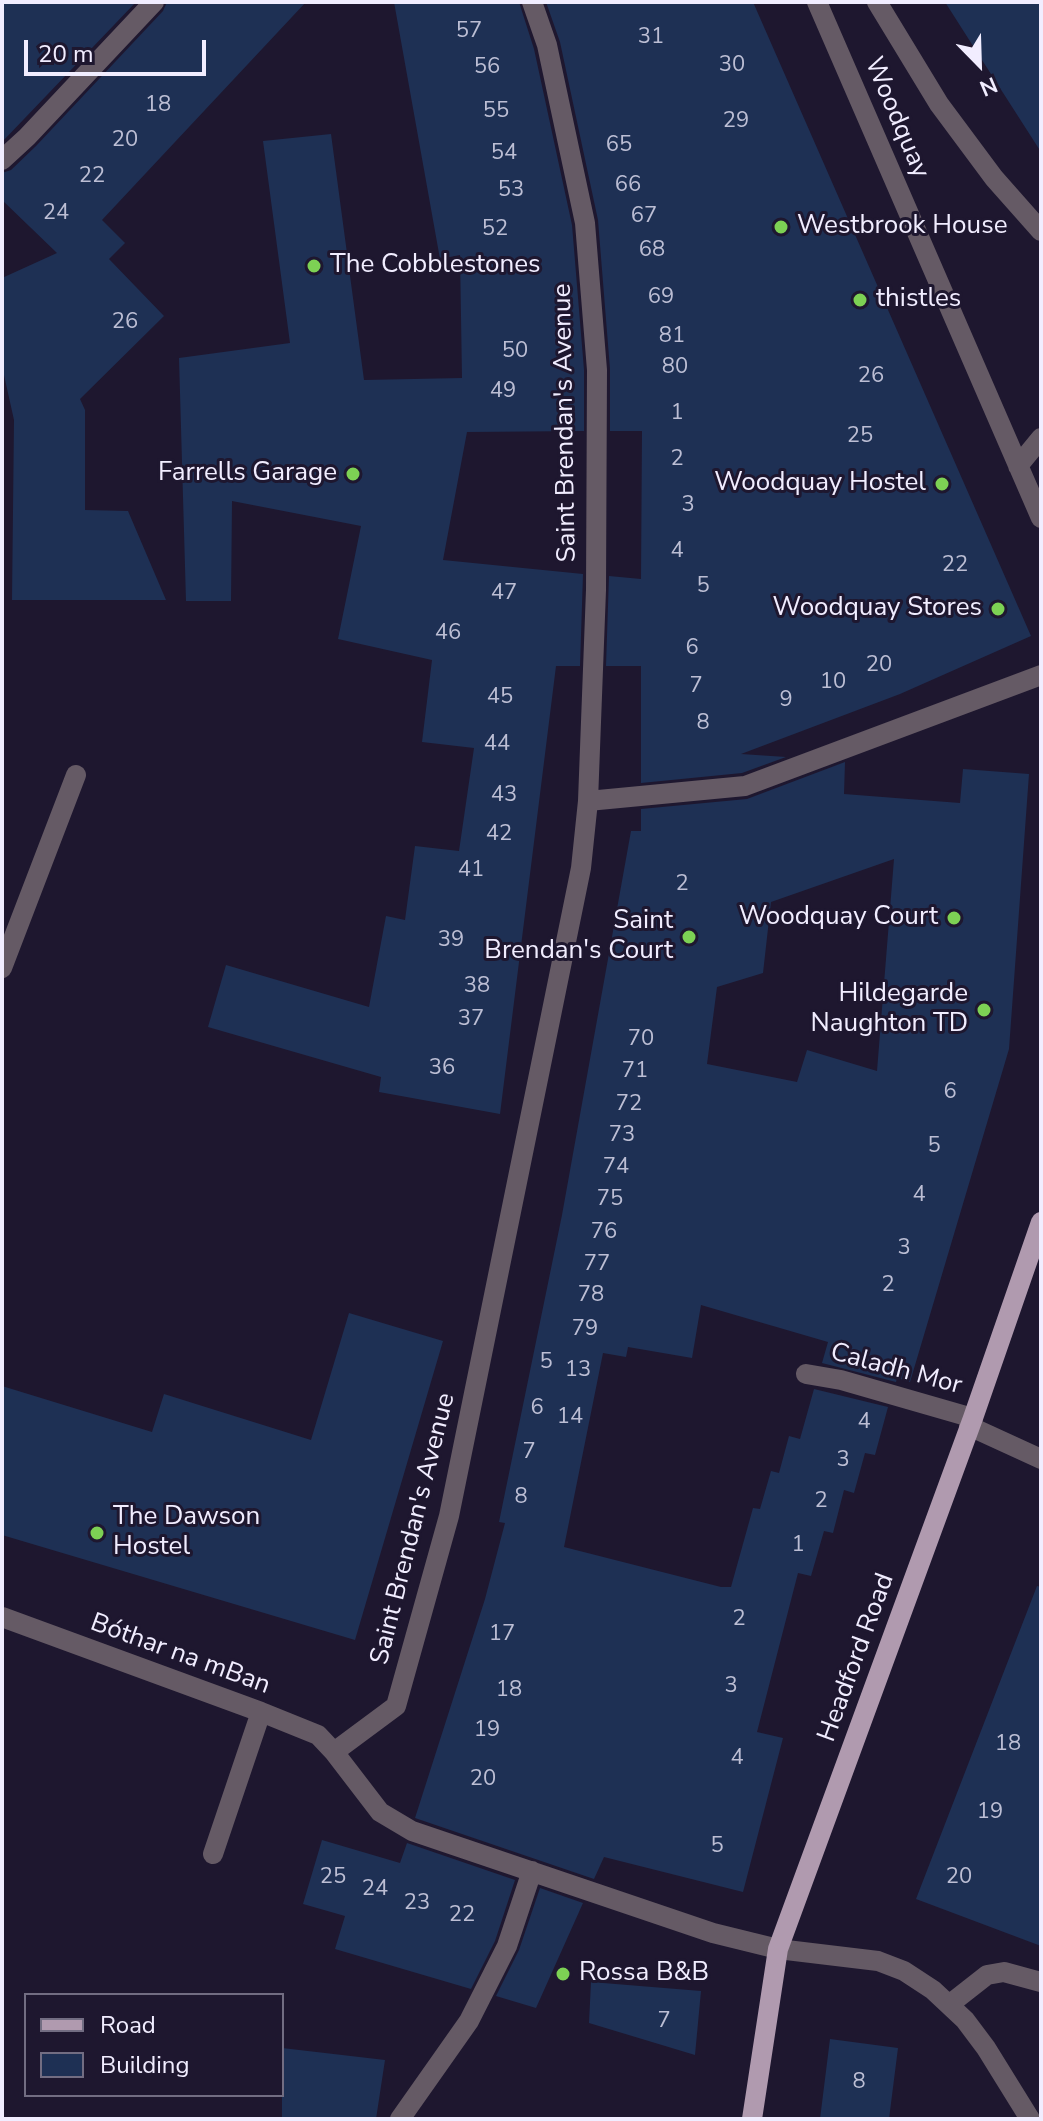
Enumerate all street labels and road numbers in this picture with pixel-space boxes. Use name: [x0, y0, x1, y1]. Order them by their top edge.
street label: Woodquay: [857, 53, 935, 183]
street label: Saint Brendan's Avenue: [548, 283, 584, 563]
street label: Caladh Mor: [827, 1337, 965, 1403]
street label: Saint Brendan's Avenue: [365, 1390, 463, 1668]
street label: Headford Road: [812, 1570, 902, 1746]
street label: Bóthar na mBan: [86, 1608, 274, 1702]

